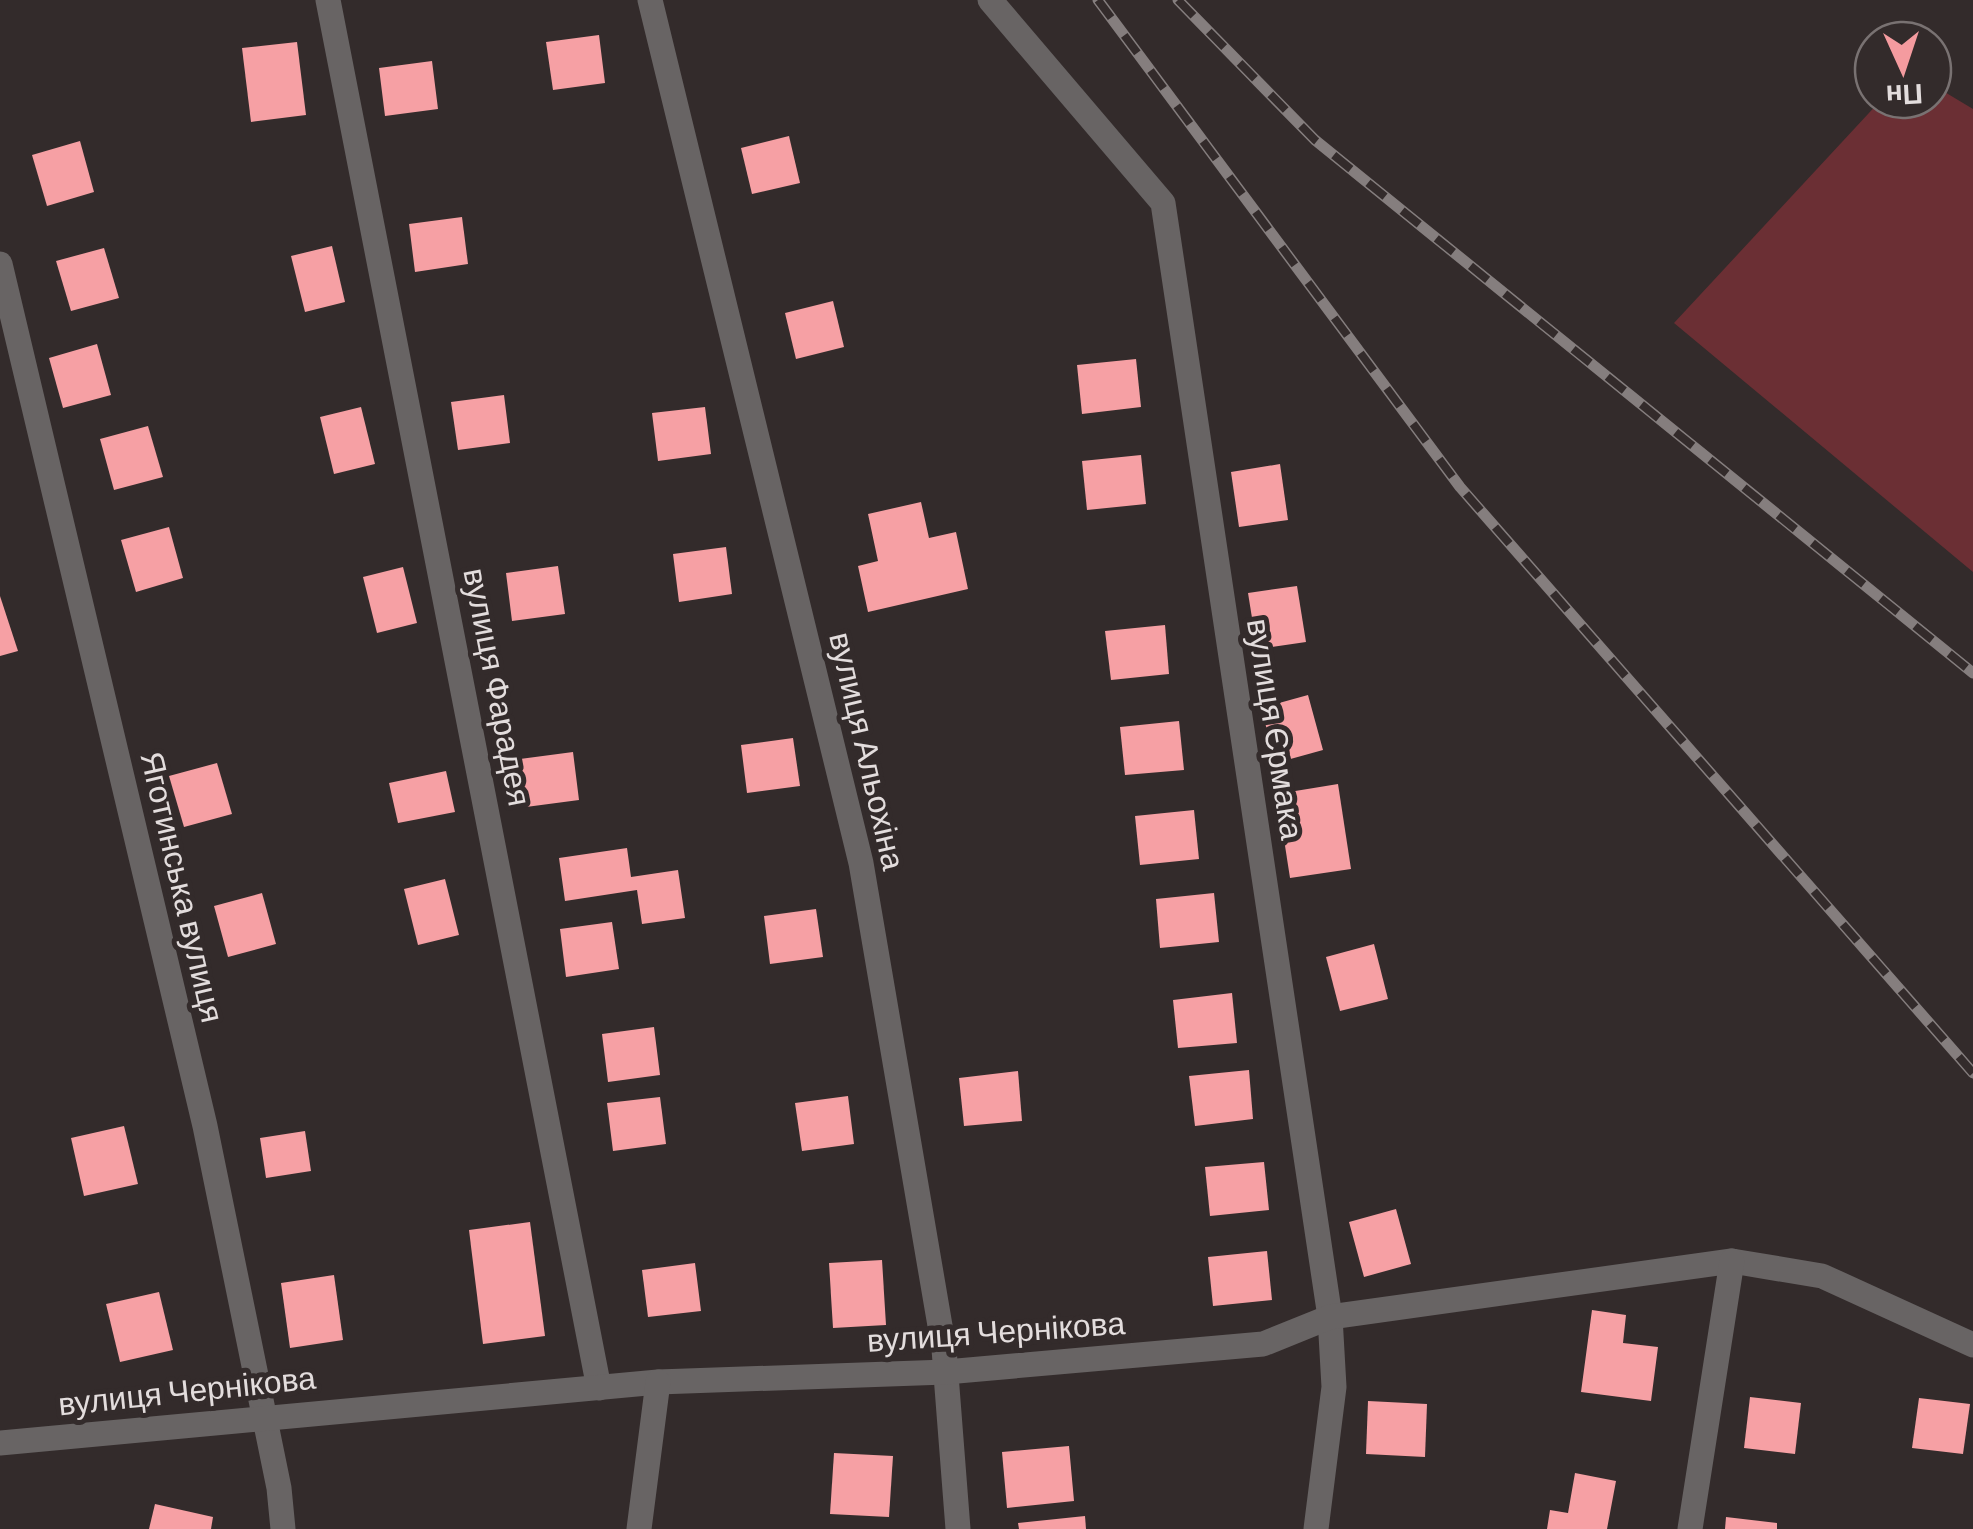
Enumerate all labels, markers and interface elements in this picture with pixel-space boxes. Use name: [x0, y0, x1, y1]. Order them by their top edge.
north arrow: [1853, 20, 1953, 120]
text: Пн: [1885, 78, 1924, 114]
street label: вулиця Фарадея: [456, 564, 541, 809]
street label: вулиця Єрмака: [1240, 615, 1313, 842]
street label: вулиця Альохіна: [822, 628, 915, 874]
street label: Яготинська вулиця: [133, 747, 234, 1026]
street label: вулиця Чернікова: [866, 1302, 1126, 1359]
street label: вулиця Чернікова: [56, 1357, 318, 1422]

